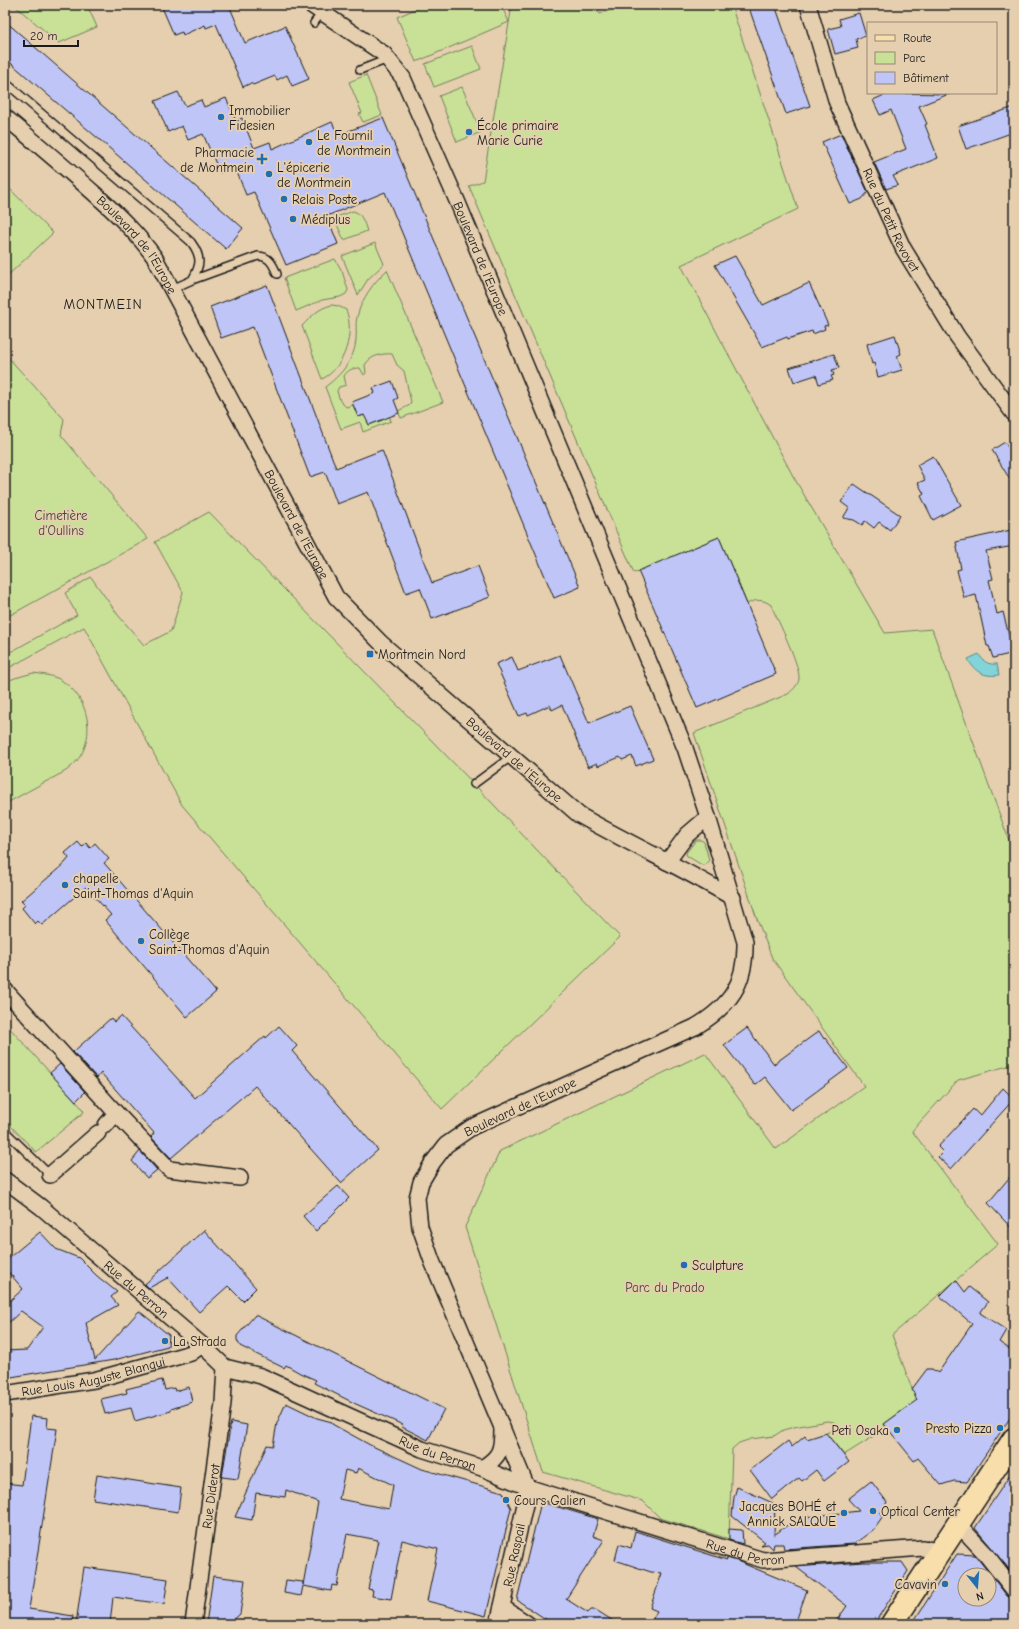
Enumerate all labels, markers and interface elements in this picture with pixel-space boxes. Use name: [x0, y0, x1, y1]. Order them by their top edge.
scale bar: [24, 22, 78, 48]
legend: [867, 22, 997, 94]
text: 20 m: [30, 29, 58, 43]
text: Route: [903, 31, 932, 45]
text: Parc: [903, 51, 926, 65]
text: Bâtiment: [903, 71, 949, 85]
place label: Immobilier Fidesien: [229, 103, 291, 133]
marker: Immobilier Fidesien: [216, 112, 226, 122]
place label: École primaire Marie Curie: [477, 117, 559, 148]
marker: École primaire Marie Curie: [464, 127, 474, 137]
place label: Le Fournil de Montmein: [317, 128, 391, 158]
marker: Le Fournil de Montmein: [304, 137, 314, 147]
place label: Pharmacie de Montmein: [180, 145, 254, 175]
marker: Pharmacie de Montmein: [257, 154, 267, 164]
place label: L'épicerie de Montmein: [277, 160, 351, 190]
street label: Rue du Petit Revoyet: [860, 166, 924, 275]
marker: L'épicerie de Montmein: [264, 169, 274, 179]
street label: Boulevard de l'Europe: [94, 192, 180, 297]
place label: Relais Poste: [292, 192, 358, 207]
marker: Relais Poste: [279, 194, 289, 204]
street label: Boulevard de l'Europe: [451, 199, 512, 318]
place label: Médiplus: [301, 212, 350, 227]
marker: Médiplus: [288, 214, 298, 224]
district label: MONTMEIN: [63, 296, 143, 313]
street label: Boulevard de l'Europe: [262, 467, 333, 582]
park label: Cimetière d'Oullins: [35, 508, 88, 538]
place label: Montmein Nord: [378, 647, 466, 662]
marker: Montmein Nord: [365, 649, 375, 659]
street label: Boulevard de l'Europe: [464, 713, 566, 805]
place label: chapelle Saint-Thomas d'Aquin: [73, 871, 194, 901]
marker: chapelle Saint-Thomas d'Aquin: [60, 880, 70, 890]
place label: Collège Saint-Thomas d'Aquin: [149, 927, 270, 957]
marker: Collège Saint-Thomas d'Aquin: [136, 936, 146, 946]
street label: Boulevard de l'Europe: [462, 1074, 579, 1140]
street label: Rue du Perron: [101, 1257, 172, 1321]
place label: Sculpture: [692, 1258, 744, 1273]
marker: Sculpture: [679, 1260, 689, 1270]
park label: Parc du Prado: [625, 1280, 705, 1295]
place label: La Strada: [173, 1334, 226, 1349]
marker: La Strada: [160, 1336, 170, 1346]
street label: Rue Louis Auguste Blanqui: [20, 1353, 166, 1399]
place label: Presto Pizza: [925, 1421, 992, 1436]
place label: Peti Osaka: [832, 1423, 889, 1438]
marker: Presto Pizza: [995, 1423, 1005, 1433]
marker: Peti Osaka: [892, 1425, 902, 1435]
street label: Rue du Perron: [397, 1432, 478, 1473]
street label: Rue Diderot: [199, 1462, 222, 1530]
place label: Cours Galien: [514, 1493, 586, 1508]
marker: Cours Galien: [501, 1495, 511, 1505]
place label: Jacques BOHÉ et Annick SALQUE: [739, 1498, 837, 1529]
place label: Optical Center: [881, 1504, 961, 1519]
marker: Optical Center: [868, 1506, 878, 1516]
marker: Jacques BOHÉ et Annick SALQUE: [839, 1508, 849, 1518]
street label: Rue Raspail: [500, 1522, 528, 1588]
street label: Rue du Perron: [705, 1535, 785, 1568]
north arrow: [957, 1567, 997, 1607]
place label: Cavavin: [895, 1577, 937, 1592]
marker: Cavavin: [940, 1579, 950, 1589]
text: N: [974, 1589, 985, 1603]

